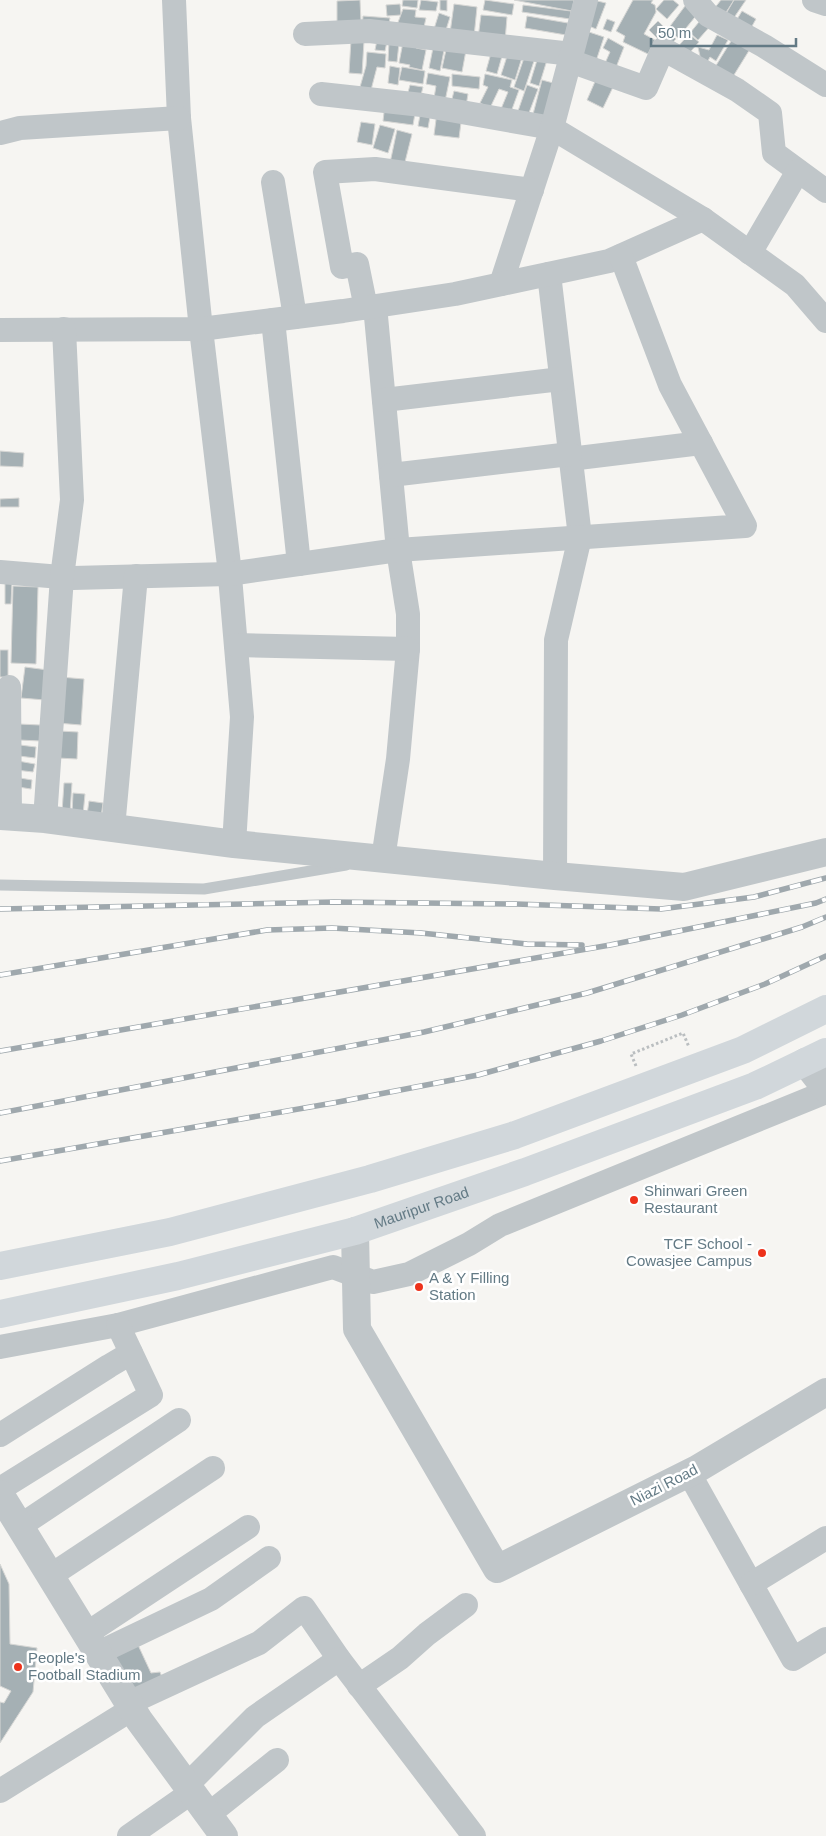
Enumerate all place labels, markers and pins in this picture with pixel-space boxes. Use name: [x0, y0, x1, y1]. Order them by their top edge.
place label: Shinwari Green Restaurant: [644, 1182, 747, 1216]
marker: Shinwari Green Restaurant: [628, 1194, 640, 1206]
place label: TCF School - Cowasjee Campus: [626, 1235, 752, 1269]
marker: TCF School - Cowasjee Campus: [756, 1247, 768, 1259]
place label: A & Y Filling Station: [429, 1269, 509, 1303]
marker: A & Y Filling Station: [413, 1281, 425, 1293]
place label: People's Football Stadium: [28, 1649, 141, 1683]
marker: People's Football Stadium: [12, 1661, 24, 1673]

